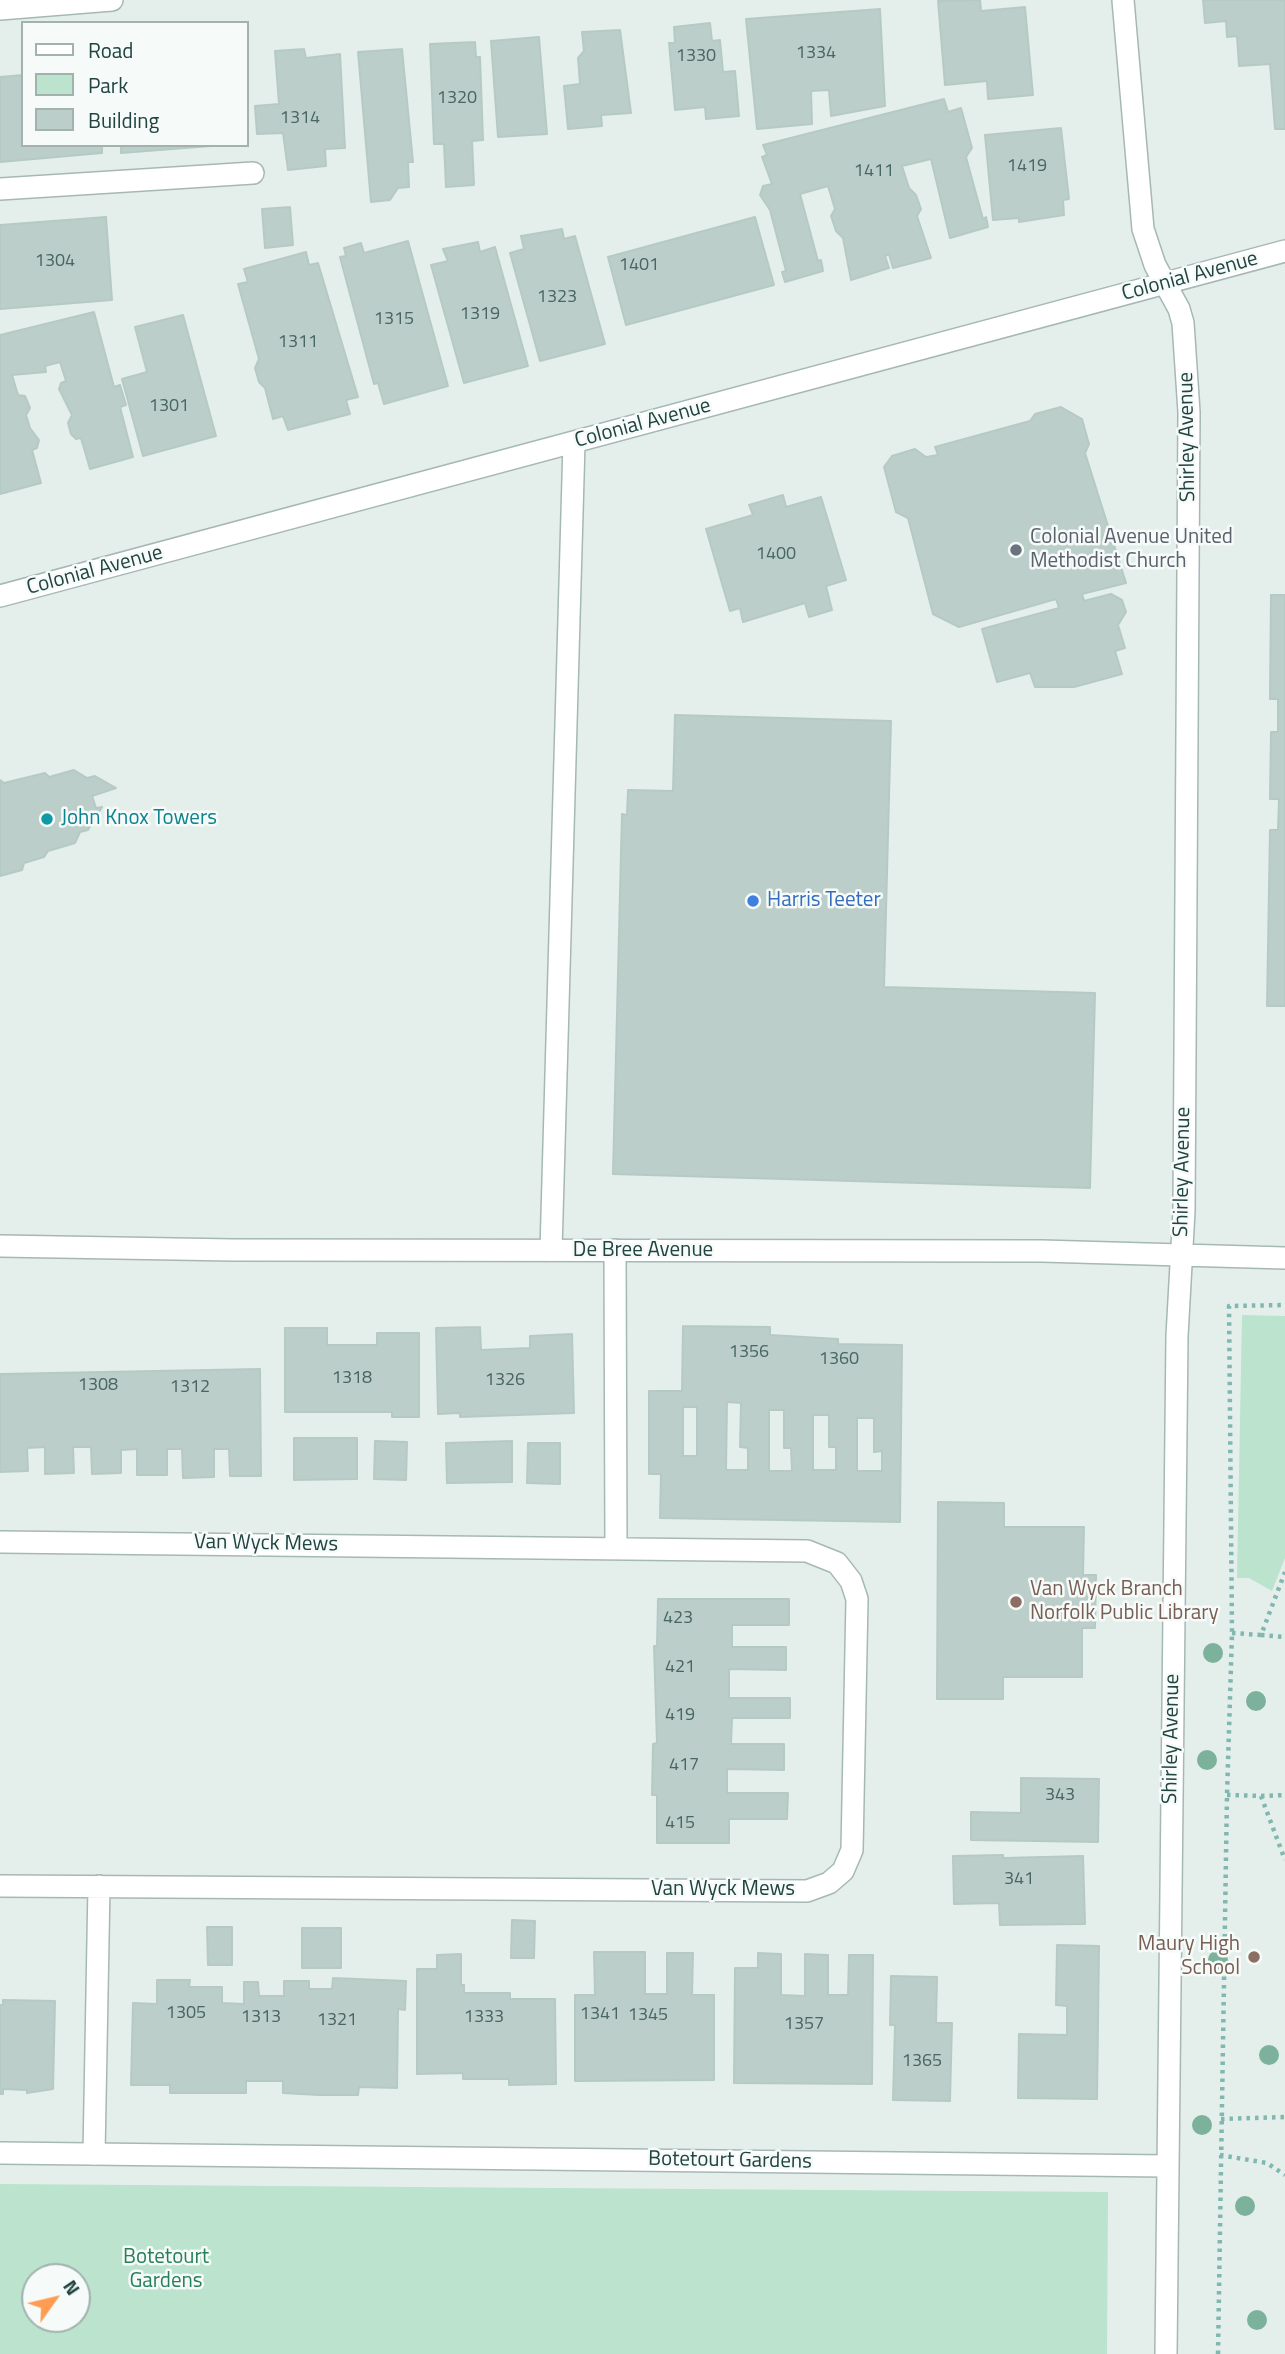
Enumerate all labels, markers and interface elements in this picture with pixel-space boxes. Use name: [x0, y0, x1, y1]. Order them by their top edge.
legend: [21, 21, 248, 147]
text: Road: [88, 34, 133, 66]
house number: 1334: [796, 43, 836, 65]
house number: 1330: [676, 46, 716, 68]
text: Park: [88, 69, 128, 101]
house number: 1320: [437, 88, 477, 110]
text: Building: [88, 104, 159, 136]
house number: 1314: [280, 108, 320, 130]
house number: 1419: [1007, 156, 1047, 178]
house number: 1411: [854, 161, 894, 183]
street label: Colonial Avenue: [1119, 247, 1261, 307]
house number: 1304: [35, 251, 75, 273]
house number: 1401: [619, 255, 659, 277]
house number: 1323: [537, 287, 577, 309]
house number: 1319: [460, 304, 500, 326]
house number: 1315: [374, 309, 414, 331]
house number: 1311: [278, 332, 318, 354]
street label: Shirley Avenue: [1174, 372, 1202, 502]
street label: Colonial Avenue: [572, 394, 714, 454]
house number: 1301: [149, 396, 189, 418]
place label: Colonial Avenue United Methodist Church: [1030, 525, 1233, 575]
street label: Colonial Avenue: [24, 541, 166, 601]
marker: Colonial Avenue United Methodist Church: [1008, 542, 1024, 558]
house number: 1400: [756, 544, 796, 566]
place label: John Knox Towers: [61, 806, 217, 832]
marker: John Knox Towers: [39, 811, 55, 827]
place label: Harris Teeter: [767, 888, 881, 914]
marker: Harris Teeter: [745, 893, 761, 909]
street label: Shirley Avenue: [1169, 1107, 1197, 1237]
street label: De Bree Avenue: [573, 1238, 713, 1264]
house number: 1356: [729, 1342, 769, 1364]
house number: 1360: [819, 1349, 859, 1371]
house number: 1318: [332, 1368, 372, 1390]
house number: 1326: [485, 1370, 525, 1392]
house number: 1308: [78, 1375, 118, 1397]
house number: 1312: [170, 1377, 210, 1399]
street label: Van Wyck Mews: [194, 1530, 338, 1558]
place label: Van Wyck Branch Norfolk Public Library: [1030, 1577, 1219, 1627]
marker: Van Wyck Branch Norfolk Public Library: [1008, 1594, 1024, 1610]
house number: 423: [663, 1608, 693, 1630]
house number: 421: [665, 1657, 695, 1679]
street label: Shirley Avenue: [1158, 1674, 1186, 1804]
house number: 419: [665, 1705, 695, 1727]
house number: 417: [669, 1755, 699, 1777]
house number: 343: [1045, 1785, 1075, 1807]
house number: 415: [665, 1813, 695, 1835]
house number: 341: [1004, 1869, 1034, 1891]
street label: Van Wyck Mews: [651, 1877, 795, 1903]
place label: Maury High School: [1138, 1932, 1240, 1982]
marker: Maury High School: [1246, 1949, 1262, 1965]
house number: 1305: [166, 2003, 206, 2025]
house number: 1341: [580, 2004, 620, 2026]
house number: 1345: [628, 2005, 668, 2027]
house number: 1313: [241, 2007, 281, 2029]
house number: 1333: [464, 2007, 504, 2029]
house number: 1321: [317, 2010, 357, 2032]
house number: 1357: [784, 2014, 824, 2036]
house number: 1365: [902, 2051, 942, 2073]
street label: Botetourt Gardens: [648, 2147, 812, 2175]
park label: Botetourt Gardens: [123, 2245, 209, 2295]
north arrow: [21, 2263, 91, 2333]
text: N: [56, 2274, 88, 2301]

